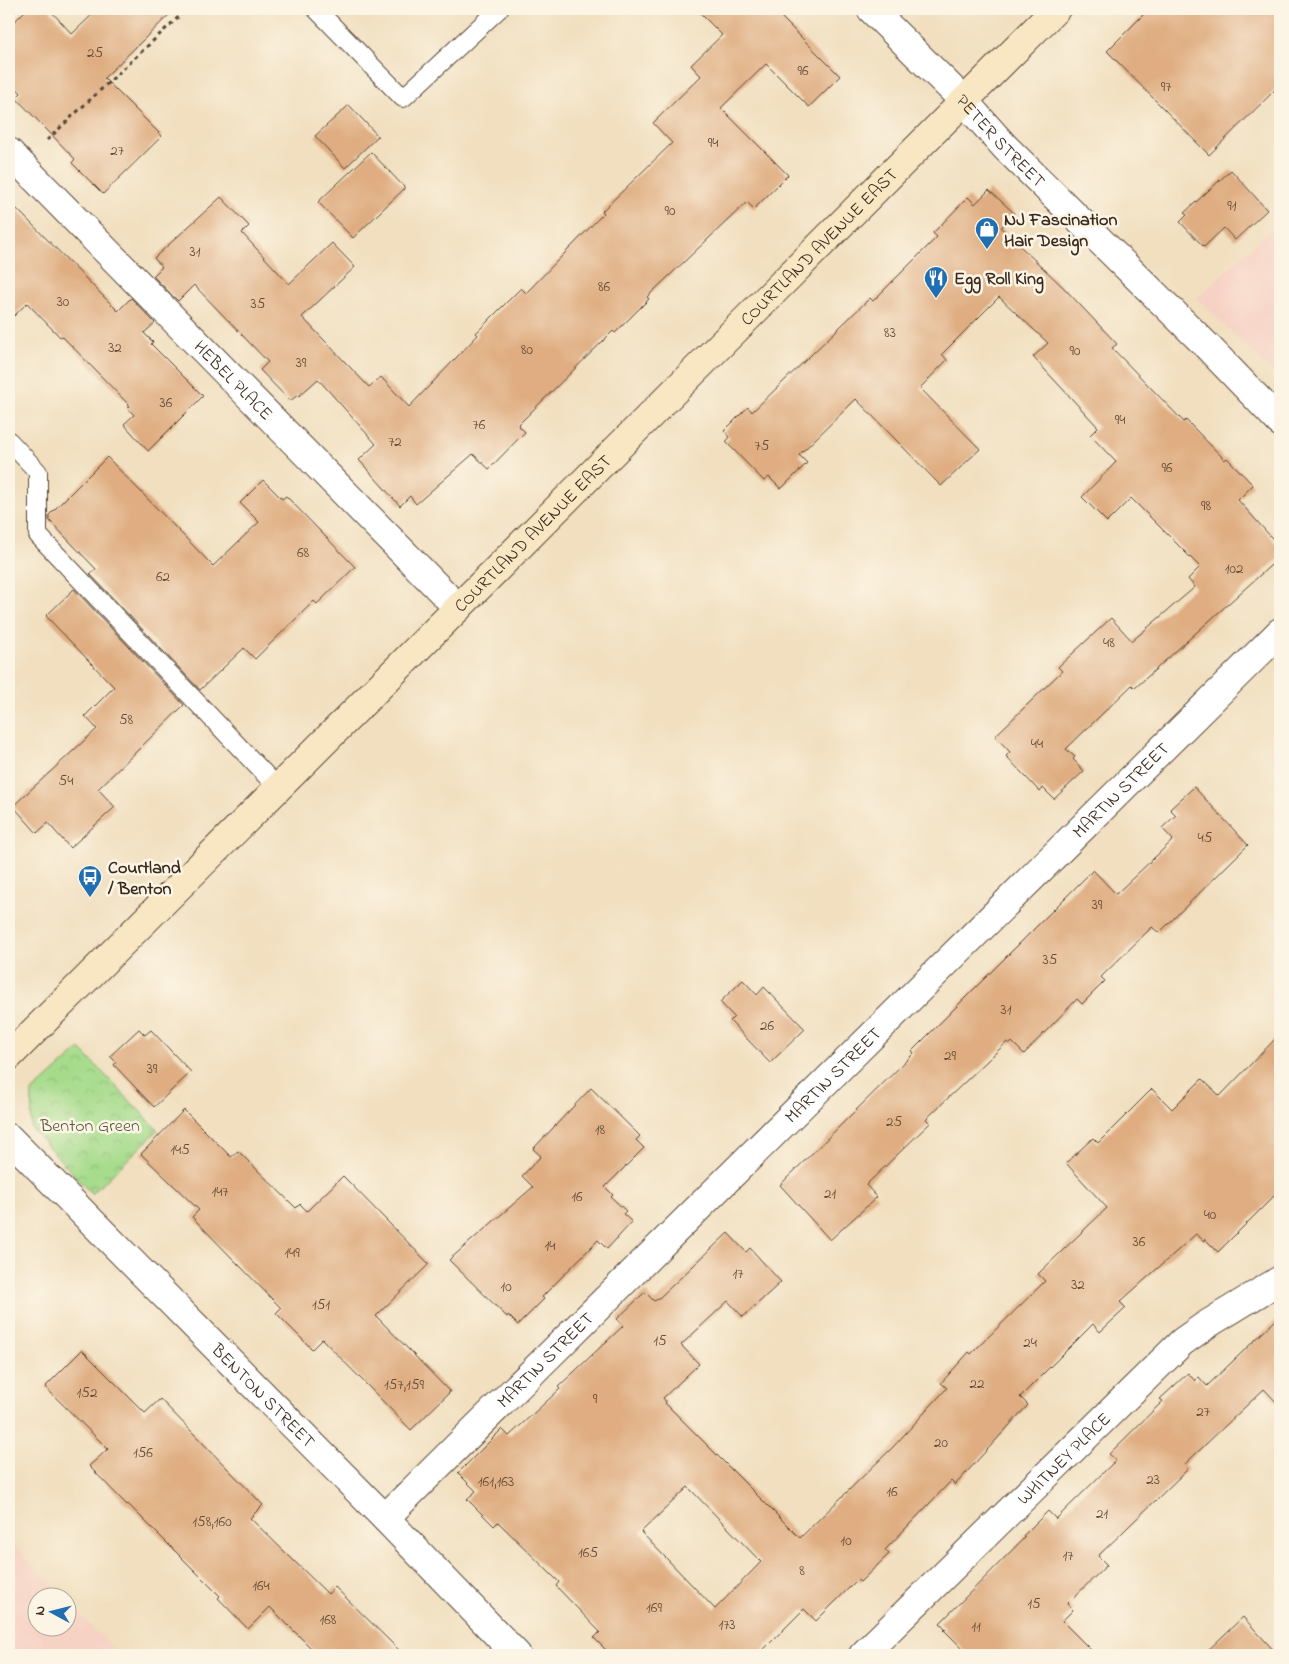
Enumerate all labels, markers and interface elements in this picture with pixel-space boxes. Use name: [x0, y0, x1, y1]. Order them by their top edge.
house number: 25: [87, 42, 103, 64]
house number: 96: [797, 60, 809, 82]
house number: 97: [1161, 76, 1171, 98]
street label: PETER STREET: [949, 89, 1050, 195]
house number: 94: [708, 132, 718, 154]
house number: 27: [110, 140, 124, 162]
street label: COURTLAND AVENUE EAST: [735, 163, 905, 333]
house number: 91: [1227, 195, 1237, 217]
house number: 90: [665, 200, 676, 222]
place label: NJ Fascination Hair Design: [1004, 208, 1117, 256]
shop icon: NJ Fascination Hair Design: [974, 216, 1000, 250]
house number: 31: [190, 241, 201, 263]
restaurant icon: Egg Roll King: [923, 265, 949, 299]
place label: Egg Roll King: [954, 267, 1044, 294]
house number: 86: [598, 276, 611, 298]
house number: 30: [57, 291, 70, 313]
house number: 35: [251, 293, 266, 315]
house number: 83: [884, 322, 896, 344]
street label: HEBEL PLACE: [187, 335, 278, 427]
house number: 32: [108, 337, 122, 359]
house number: 80: [521, 339, 534, 361]
house number: 90: [1070, 340, 1081, 362]
house number: 39: [296, 352, 307, 374]
house number: 36: [160, 392, 173, 414]
house number: 94: [1115, 409, 1125, 431]
house number: 76: [473, 414, 486, 436]
house number: 72: [388, 431, 402, 453]
house number: 75: [755, 435, 770, 457]
street label: COURTLAND AVENUE EAST: [449, 450, 619, 619]
house number: 96: [1161, 457, 1173, 479]
house number: 98: [1201, 495, 1211, 517]
house number: 68: [297, 542, 309, 564]
house number: 102: [1225, 558, 1244, 580]
house number: 62: [156, 566, 171, 588]
house number: 48: [1103, 632, 1115, 654]
house number: 58: [119, 709, 133, 731]
house number: 44: [1031, 733, 1043, 755]
street label: MARTIN STREET: [1068, 737, 1176, 845]
house number: 54: [59, 770, 73, 792]
house number: 45: [1198, 827, 1213, 849]
place label: Courtland / Benton: [107, 856, 182, 903]
bus stop icon: Courtland / Benton: [77, 864, 103, 898]
house number: 39: [1092, 894, 1103, 916]
house number: 35: [1043, 949, 1058, 971]
house number: 31: [1001, 999, 1012, 1021]
house number: 26: [760, 1015, 774, 1037]
street label: MARTIN STREET: [780, 1022, 888, 1130]
house number: 29: [944, 1045, 956, 1067]
house number: 39: [147, 1058, 158, 1080]
house number: 25: [886, 1111, 902, 1133]
park label: Benton Green: [39, 1114, 140, 1140]
house number: 18: [595, 1119, 606, 1141]
house number: 145: [170, 1139, 190, 1161]
house number: 147: [211, 1181, 229, 1203]
house number: 21: [824, 1183, 836, 1205]
house number: 16: [571, 1186, 583, 1208]
house number: 40: [1204, 1204, 1217, 1226]
house number: 36: [1133, 1231, 1146, 1253]
house number: 14: [545, 1235, 555, 1257]
house number: 149: [284, 1242, 300, 1264]
house number: 17: [733, 1263, 743, 1285]
house number: 32: [1071, 1274, 1085, 1296]
house number: 10: [500, 1276, 512, 1298]
house number: 151: [312, 1294, 330, 1316]
street label: MARTIN STREET: [492, 1307, 601, 1415]
house number: 15: [653, 1330, 667, 1352]
house number: 24: [1023, 1332, 1037, 1354]
street label: BENTON STREET: [204, 1338, 320, 1455]
house number: 22: [970, 1373, 985, 1395]
house number: 157,159: [384, 1374, 424, 1396]
house number: 152: [77, 1382, 98, 1404]
house number: 9: [593, 1388, 598, 1410]
house number: 27: [1196, 1401, 1210, 1423]
street label: WHITNEY PLACE: [1012, 1407, 1118, 1512]
house number: 20: [934, 1432, 948, 1454]
house number: 156: [133, 1442, 153, 1464]
house number: 23: [1146, 1469, 1160, 1491]
house number: 161,163: [478, 1471, 514, 1493]
house number: 16: [886, 1481, 898, 1503]
house number: 21: [1096, 1503, 1108, 1525]
house number: 158,160: [192, 1511, 232, 1533]
house number: 10: [840, 1530, 852, 1552]
house number: 165: [578, 1542, 598, 1564]
house number: 17: [1063, 1545, 1073, 1567]
house number: 8: [799, 1560, 805, 1582]
house number: 164: [252, 1575, 270, 1597]
north arrow: [28, 1586, 78, 1636]
house number: 15: [1027, 1593, 1041, 1615]
house number: 169: [646, 1597, 662, 1619]
text: N: [30, 1605, 52, 1617]
house number: 168: [320, 1609, 337, 1631]
house number: 173: [718, 1614, 736, 1636]
house number: 11: [971, 1616, 981, 1638]

